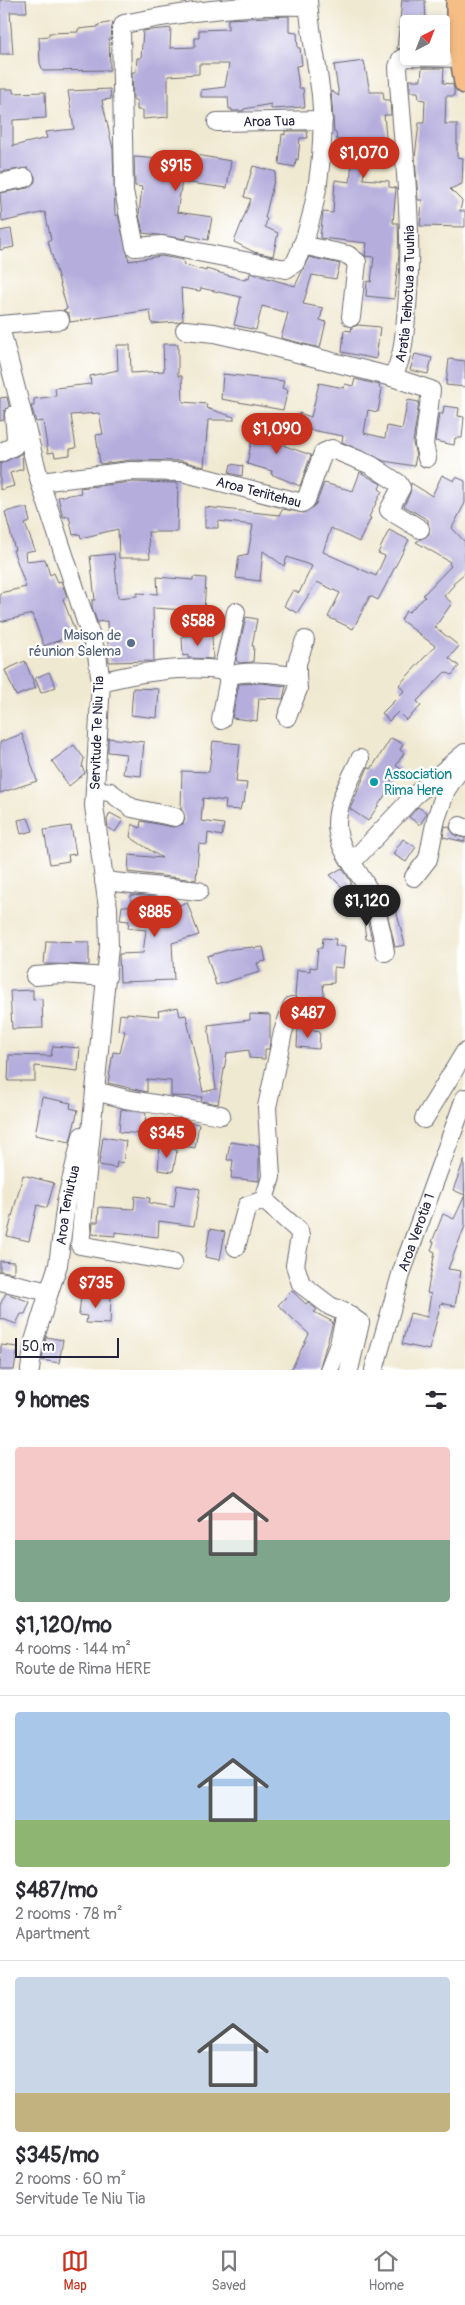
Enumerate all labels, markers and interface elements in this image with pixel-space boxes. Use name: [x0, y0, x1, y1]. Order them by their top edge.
north arrow: [400, 15, 450, 65]
map controls: [400, 15, 450, 65]
street label: Aroa Tua: [243, 112, 295, 130]
pin: $1,070: [323, 136, 405, 179]
text: $1,070: [339, 143, 389, 163]
pin: $915: [146, 150, 206, 192]
text: $915: [160, 156, 192, 176]
street label: Aratia Teihotua a Tuuhia: [391, 225, 418, 364]
pin: $1,090: [236, 412, 318, 455]
text: $1,090: [252, 419, 302, 439]
street label: Aroa Teriitehau: [214, 473, 303, 511]
pin: $588: [168, 604, 228, 647]
text: $588: [181, 611, 215, 631]
place label: Maison de réunion Salema: [29, 627, 121, 660]
marker: Maison de réunion Salema: [125, 637, 137, 649]
street label: Servitude Te Niu Tia: [87, 676, 107, 790]
place label: Association Rima Here: [384, 766, 452, 799]
marker: Association Rima Here: [368, 776, 380, 788]
pin: $1,120: [326, 884, 408, 927]
text: $1,120: [344, 891, 390, 911]
pin: $885: [125, 896, 185, 938]
text: $885: [138, 902, 172, 922]
pin: $487: [278, 996, 338, 1039]
text: $487: [291, 1003, 325, 1023]
pin: $345: [137, 1116, 197, 1159]
text: $345: [149, 1123, 185, 1143]
street label: Aroa Teniutua: [52, 1163, 83, 1246]
street label: Aroa Verotia 1: [394, 1191, 438, 1274]
pin: $735: [66, 1266, 126, 1309]
text: $735: [79, 1273, 113, 1293]
scale bar: [15, 1335, 119, 1358]
text: 50 m: [22, 1338, 55, 1355]
icon: filters: [422, 1386, 450, 1414]
text: 9 homes: [15, 1387, 89, 1414]
icon: home: [188, 1479, 278, 1569]
text: $1,120/mo: [15, 1612, 112, 1639]
text: 4 rooms · 144 m²: [15, 1639, 131, 1659]
text: Route de Rima HERE: [15, 1659, 151, 1679]
icon: home: [188, 1745, 278, 1835]
text: $487/mo: [15, 1877, 98, 1904]
text: 2 rooms · 78 m²: [15, 1904, 122, 1924]
text: Apartment: [15, 1924, 90, 1944]
icon: home: [188, 2010, 278, 2100]
text: $345/mo: [15, 2142, 99, 2169]
text: 2 rooms · 60 m²: [15, 2169, 126, 2189]
text: Servitude Te Niu Tia: [15, 2189, 145, 2209]
tab: Map: [61, 2247, 89, 2294]
tab: Saved: [211, 2247, 246, 2294]
tab: Home: [369, 2247, 404, 2294]

